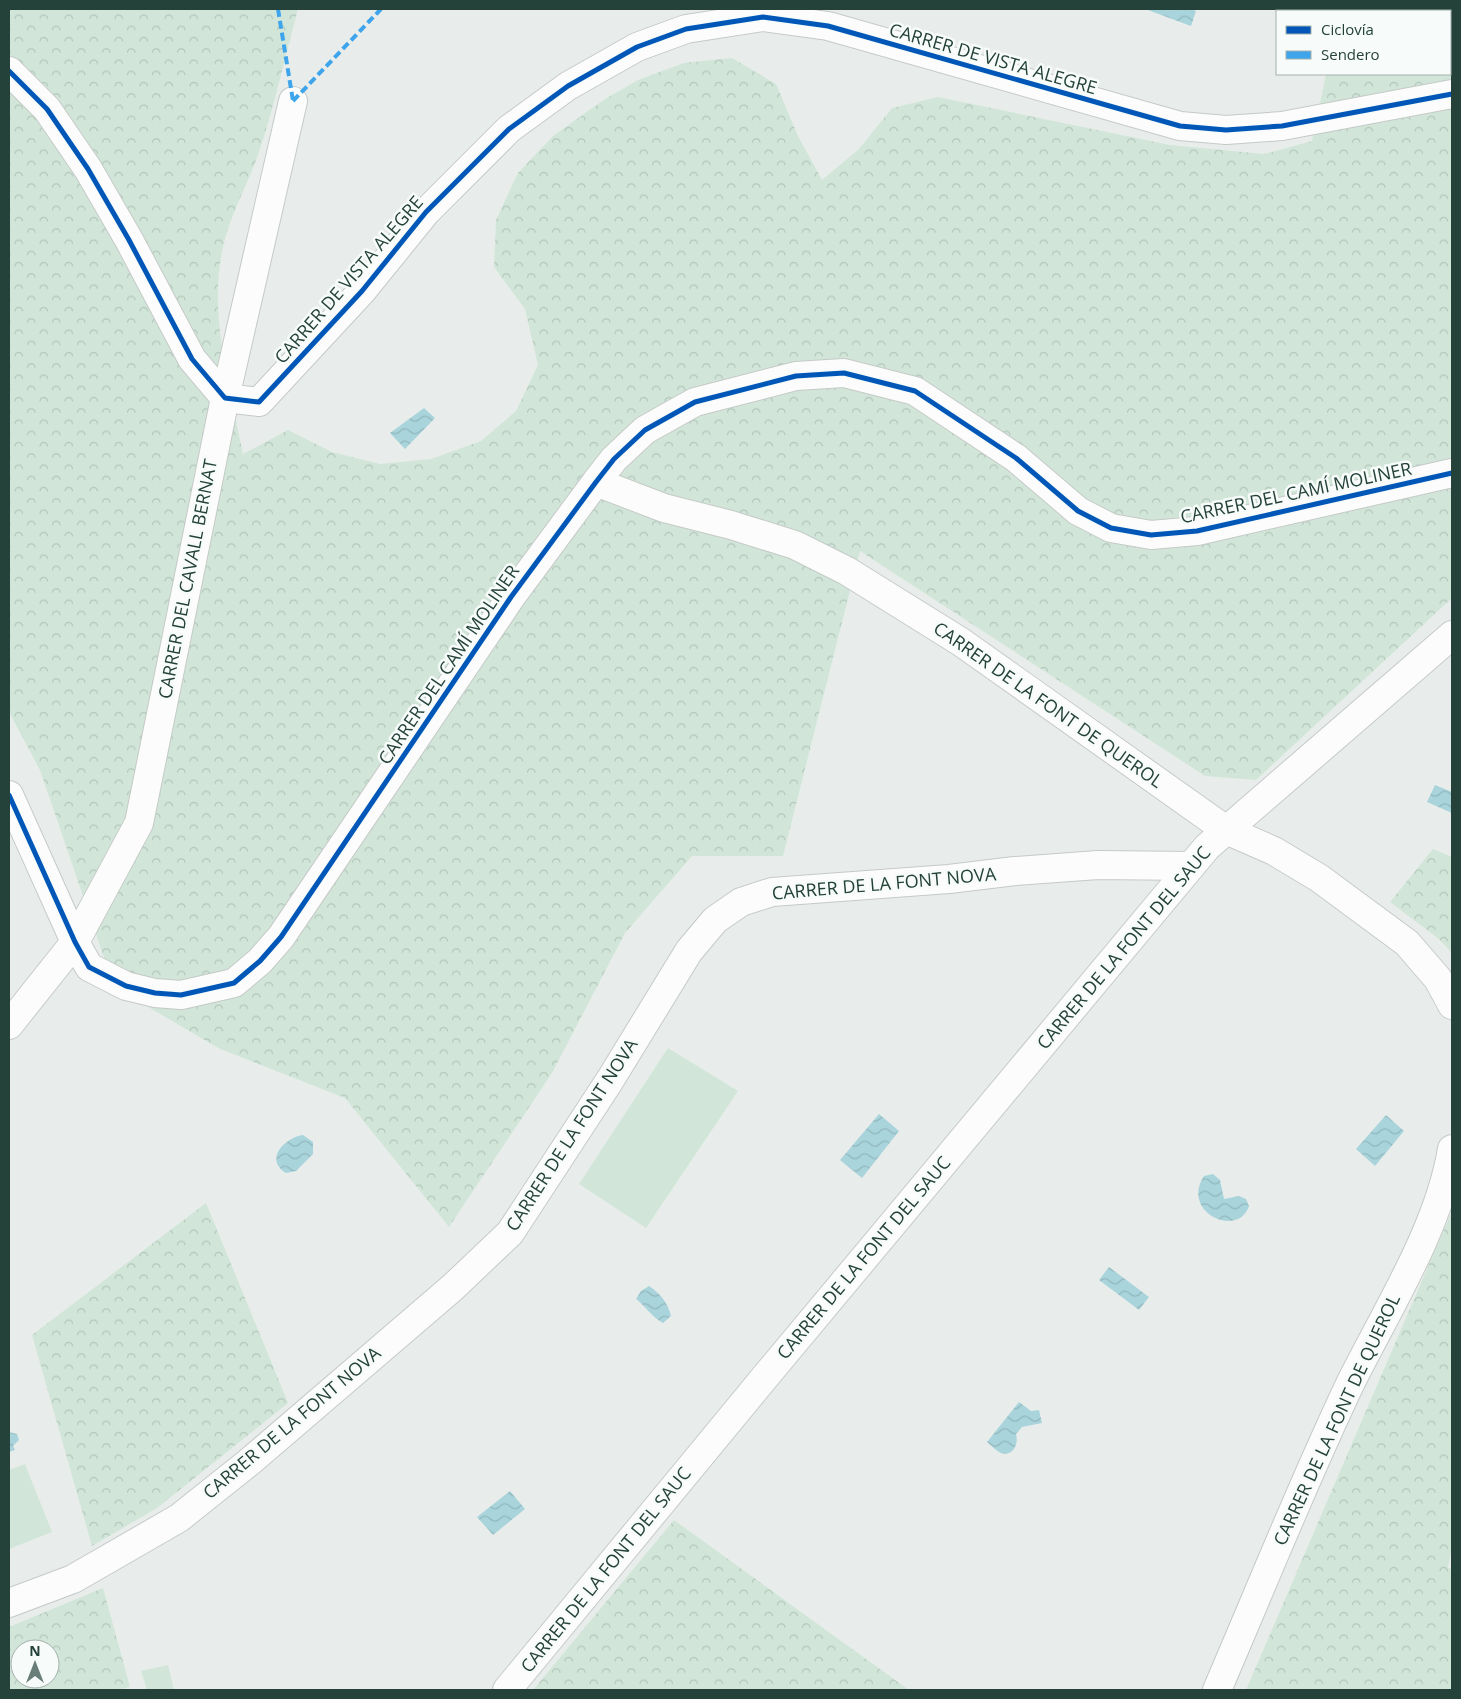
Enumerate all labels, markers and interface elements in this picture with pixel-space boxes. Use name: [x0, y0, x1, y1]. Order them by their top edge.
legend: [1276, 10, 1451, 75]
street label: CARRER DE VISTA ALEGRE: [887, 17, 1100, 99]
text: Ciclovía: [1321, 19, 1374, 39]
text: Sendero: [1321, 44, 1380, 64]
street label: CARRER DE VISTA ALEGRE: [269, 190, 428, 368]
street label: CARRER DEL CAMÍ MOLINER: [1178, 456, 1414, 528]
street label: CARRER DEL CAVALL BERNAT: [152, 457, 222, 701]
street label: CARRER DEL CAMÍ MOLINER: [372, 560, 524, 769]
street label: CARRER DE LA FONT DE QUEROL: [929, 616, 1168, 793]
street label: CARRER DE LA FONT DEL SAUC: [1031, 841, 1215, 1054]
street label: CARRER DE LA FONT NOVA: [771, 861, 998, 905]
street label: CARRER DE LA FONT NOVA: [500, 1033, 643, 1235]
street label: CARRER DE LA FONT DEL SAUC: [771, 1151, 955, 1364]
street label: CARRER DE LA FONT DE QUEROL: [1267, 1290, 1405, 1549]
street label: CARRER DE LA FONT NOVA: [197, 1340, 386, 1504]
street label: CARRER DE LA FONT DEL SAUC: [515, 1461, 696, 1677]
north arrow: [10, 1639, 60, 1689]
text: N: [29, 1641, 41, 1660]

